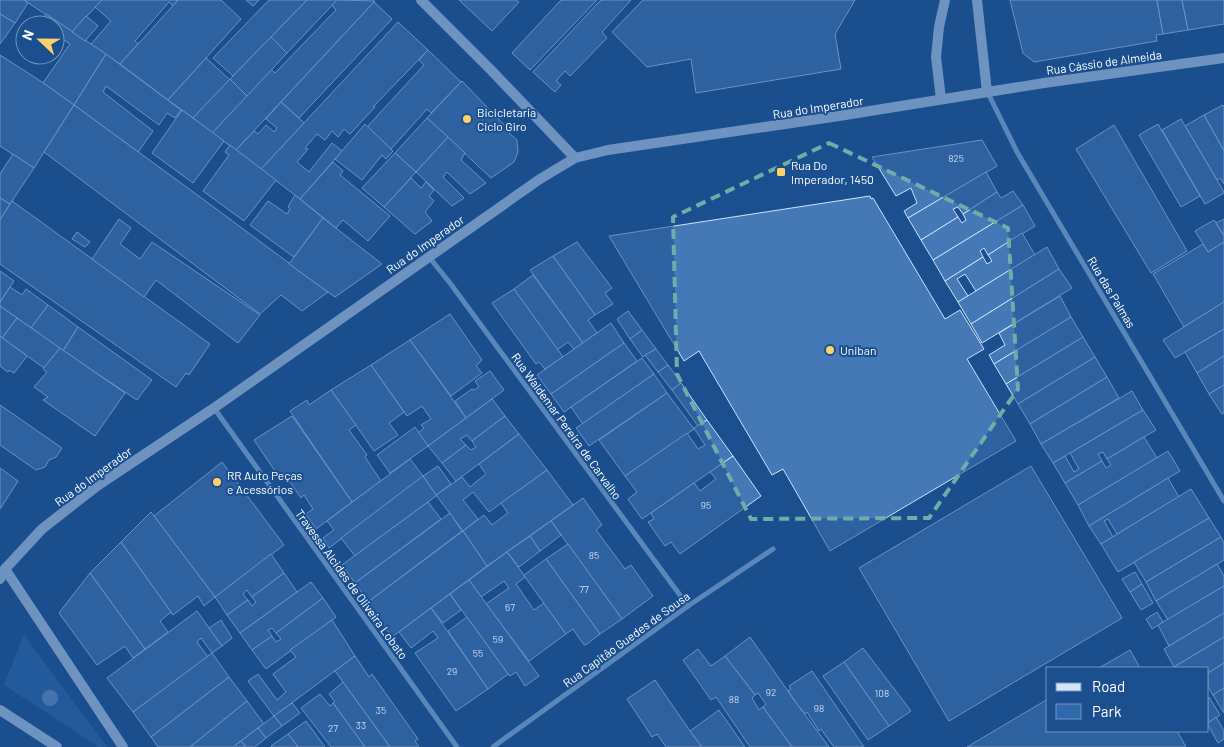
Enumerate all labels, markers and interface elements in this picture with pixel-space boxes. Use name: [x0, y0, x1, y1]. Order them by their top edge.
north arrow: [15, 15, 65, 65]
text: N: [18, 27, 37, 42]
street label: Rua Cássio de Almeida: [1045, 47, 1163, 77]
street label: Rua do Imperador: [772, 93, 865, 121]
place label: Bicicletaria Ciclo Giro: [477, 105, 536, 133]
marker: Bicicletaria Ciclo Giro: [461, 113, 473, 125]
house number: 825: [948, 152, 964, 164]
place label: Rua Do Imperador, 1450: [791, 158, 874, 186]
marker: Rua Do Imperador, 1450: [775, 166, 787, 178]
street label: Rua do Imperador: [383, 212, 467, 276]
street label: Rua das Palmas: [1085, 254, 1139, 330]
place label: Uniban: [840, 343, 876, 357]
marker: Uniban: [824, 344, 836, 356]
street label: Rua Waldemar Pereira de Carvalho: [509, 350, 625, 502]
street label: Rua do Imperador: [52, 443, 135, 509]
place label: RR Auto Peças e Acessórios: [227, 468, 303, 496]
marker: RR Auto Peças e Acessórios: [211, 476, 223, 488]
house number: 95: [701, 499, 711, 511]
street label: Travessa Alcides de Oliveira Lobato: [293, 506, 411, 662]
house number: 85: [589, 549, 599, 561]
house number: 77: [579, 583, 589, 595]
street label: Rua Capitão Guedes de Sousa: [560, 588, 692, 690]
house number: 67: [505, 601, 515, 613]
house number: 59: [493, 633, 503, 645]
house number: 55: [473, 647, 483, 659]
house number: 29: [447, 665, 457, 677]
legend: [1046, 667, 1209, 732]
text: Road: [1092, 677, 1125, 695]
house number: 92: [766, 686, 776, 698]
house number: 108: [875, 687, 889, 699]
house number: 88: [729, 693, 739, 705]
house number: 98: [814, 702, 824, 714]
text: Park: [1092, 702, 1122, 720]
house number: 35: [376, 704, 386, 716]
house number: 33: [356, 719, 366, 731]
house number: 27: [328, 722, 338, 734]

